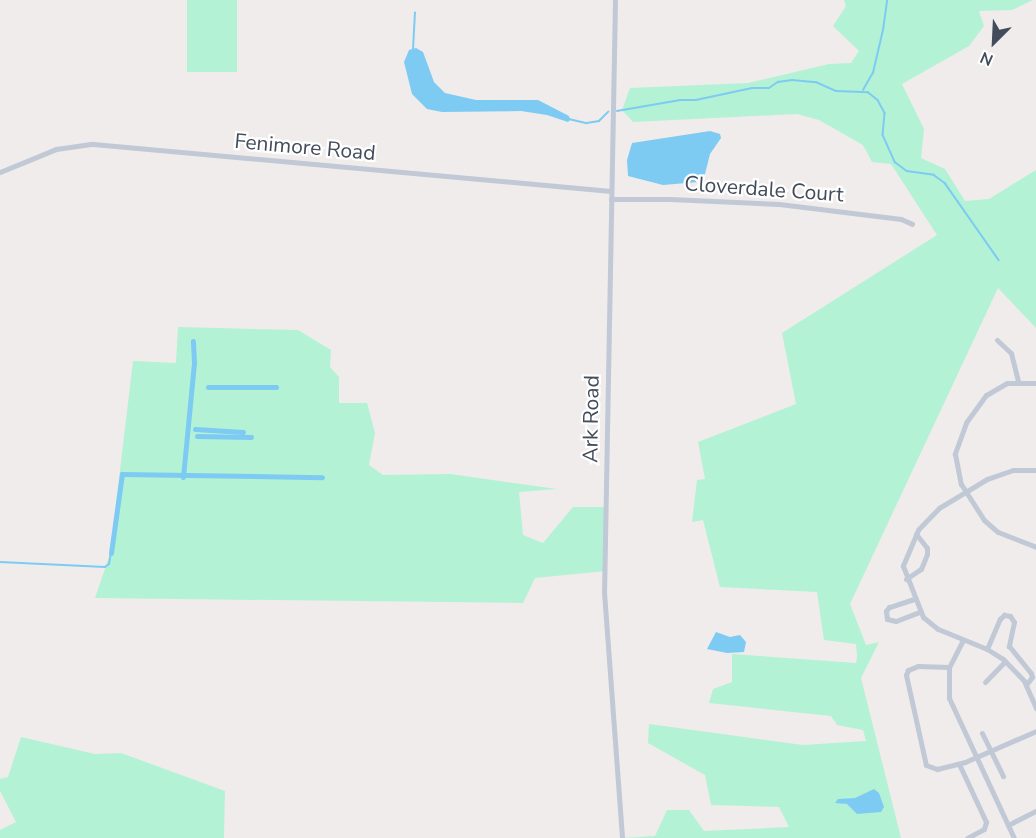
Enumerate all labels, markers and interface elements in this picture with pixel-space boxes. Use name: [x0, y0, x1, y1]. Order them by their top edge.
north arrow: [964, 12, 1024, 72]
text: N: [977, 46, 997, 71]
street label: Fenimore Road: [233, 128, 377, 166]
street label: Cloverdale Court: [684, 171, 844, 207]
street label: Ark Road: [578, 375, 604, 463]

